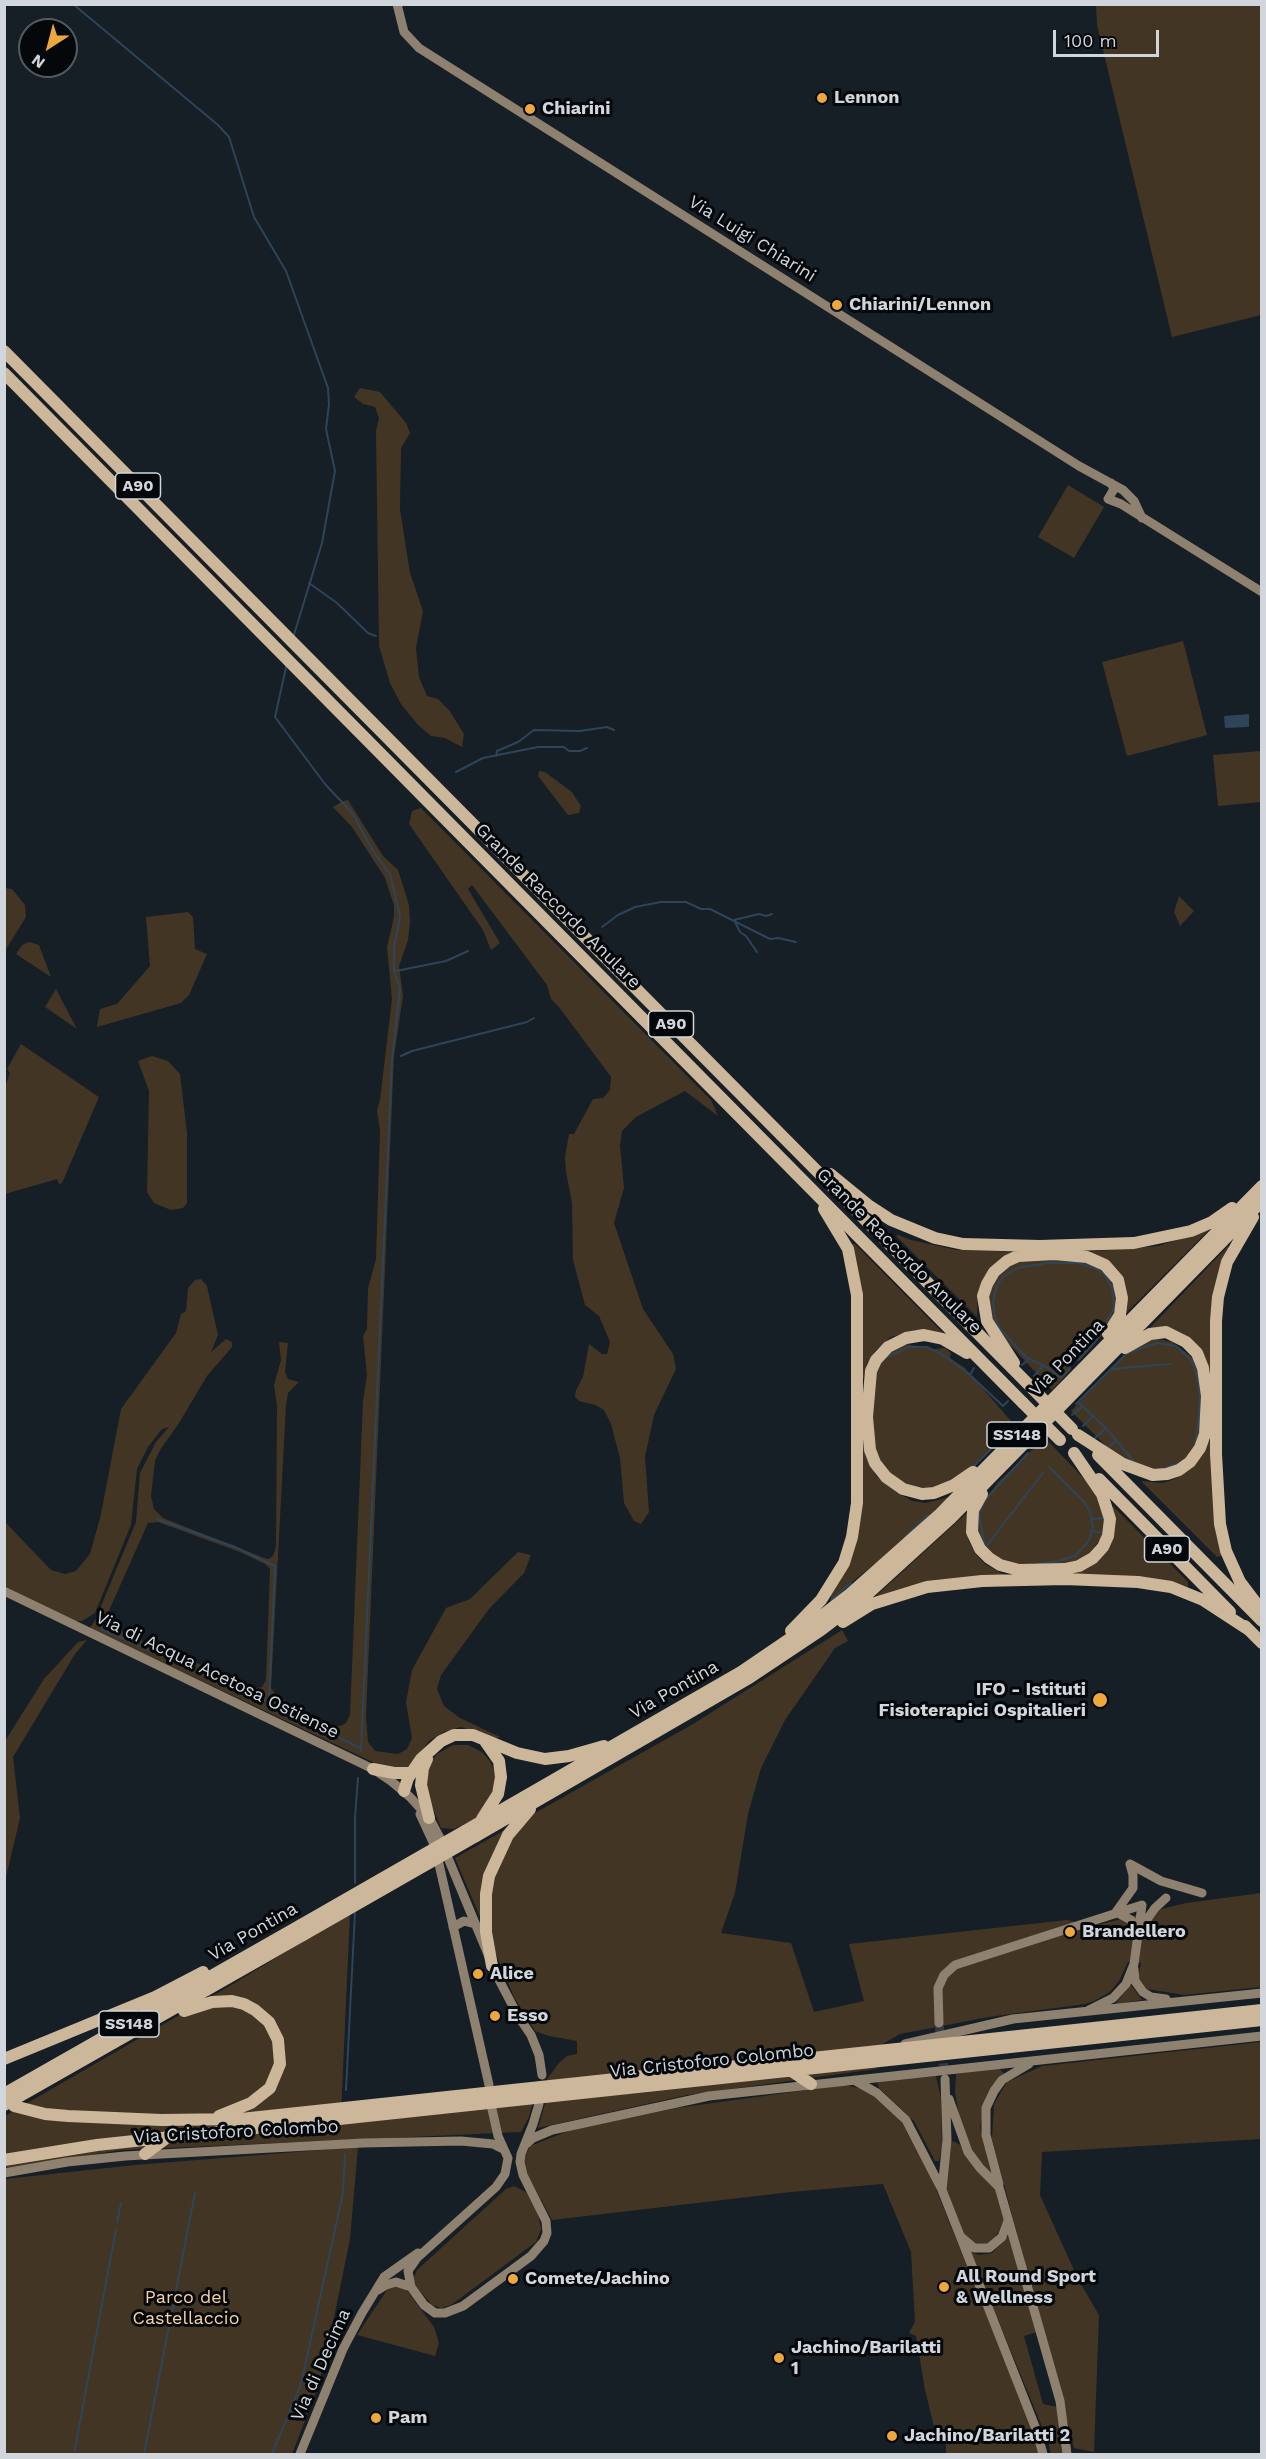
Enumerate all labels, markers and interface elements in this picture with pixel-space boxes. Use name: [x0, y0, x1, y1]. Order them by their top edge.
north arrow: [18, 18, 78, 78]
scale bar: [1056, 18, 1162, 56]
text: 100 m: [1064, 30, 1117, 51]
text: N: [28, 50, 49, 73]
place label: Lennon: [834, 87, 899, 109]
marker: Lennon: [815, 91, 829, 105]
place label: Chiarini: [542, 98, 610, 120]
marker: Chiarini: [523, 102, 537, 116]
street label: Via Luigi Chiarini: [684, 191, 820, 287]
place label: Chiarini/Lennon: [849, 294, 991, 316]
marker: Chiarini/Lennon: [830, 298, 844, 312]
road number: A90: [116, 473, 160, 499]
street label: Grande Raccordo Anulare: [471, 819, 645, 993]
road number: A90: [648, 1011, 694, 1037]
street label: Grande Raccordo Anulare: [812, 1164, 986, 1338]
street label: Via Pontina: [1025, 1315, 1109, 1401]
road number: SS148: [987, 1422, 1047, 1448]
road number: A90: [1144, 1536, 1190, 1562]
street label: Via di Acqua Acetosa Ostiense: [92, 1606, 342, 1744]
street label: Via Pontina: [626, 1656, 722, 1724]
place label: IFO - Istituti Fisioterapici Ospitalieri: [878, 1679, 1086, 1722]
marker: IFO - Istituti Fisioterapici Ospitalieri: [1091, 1691, 1109, 1709]
street label: Via Pontina: [205, 1898, 301, 1966]
place label: Brandellero: [1082, 1921, 1186, 1943]
marker: Brandellero: [1063, 1925, 1077, 1939]
place label: Alice: [490, 1963, 534, 1985]
marker: Alice: [471, 1967, 485, 1981]
place label: Esso: [507, 2005, 548, 2027]
marker: Esso: [488, 2009, 502, 2023]
road number: SS148: [99, 2011, 159, 2037]
street label: Via Cristoforo Colombo: [609, 2040, 815, 2082]
street label: Via Cristoforo Colombo: [133, 2116, 339, 2148]
place label: All Round Sport & Wellness: [956, 2266, 1096, 2308]
place label: Comete/Jachino: [525, 2268, 670, 2290]
marker: Comete/Jachino: [506, 2272, 520, 2286]
marker: All Round Sport & Wellness: [937, 2280, 951, 2294]
park label: Parco del Castellaccio: [133, 2287, 239, 2330]
street label: Via di Decima: [287, 2306, 355, 2424]
place label: Jachino/Barilatti 1: [791, 2337, 941, 2380]
marker: Jachino/Barilatti 1: [772, 2351, 786, 2365]
place label: Pam: [388, 2407, 427, 2429]
marker: Pam: [369, 2411, 383, 2425]
place label: Jachino/Barilatti 2: [904, 2425, 1070, 2447]
marker: Jachino/Barilatti 2: [885, 2429, 899, 2443]

